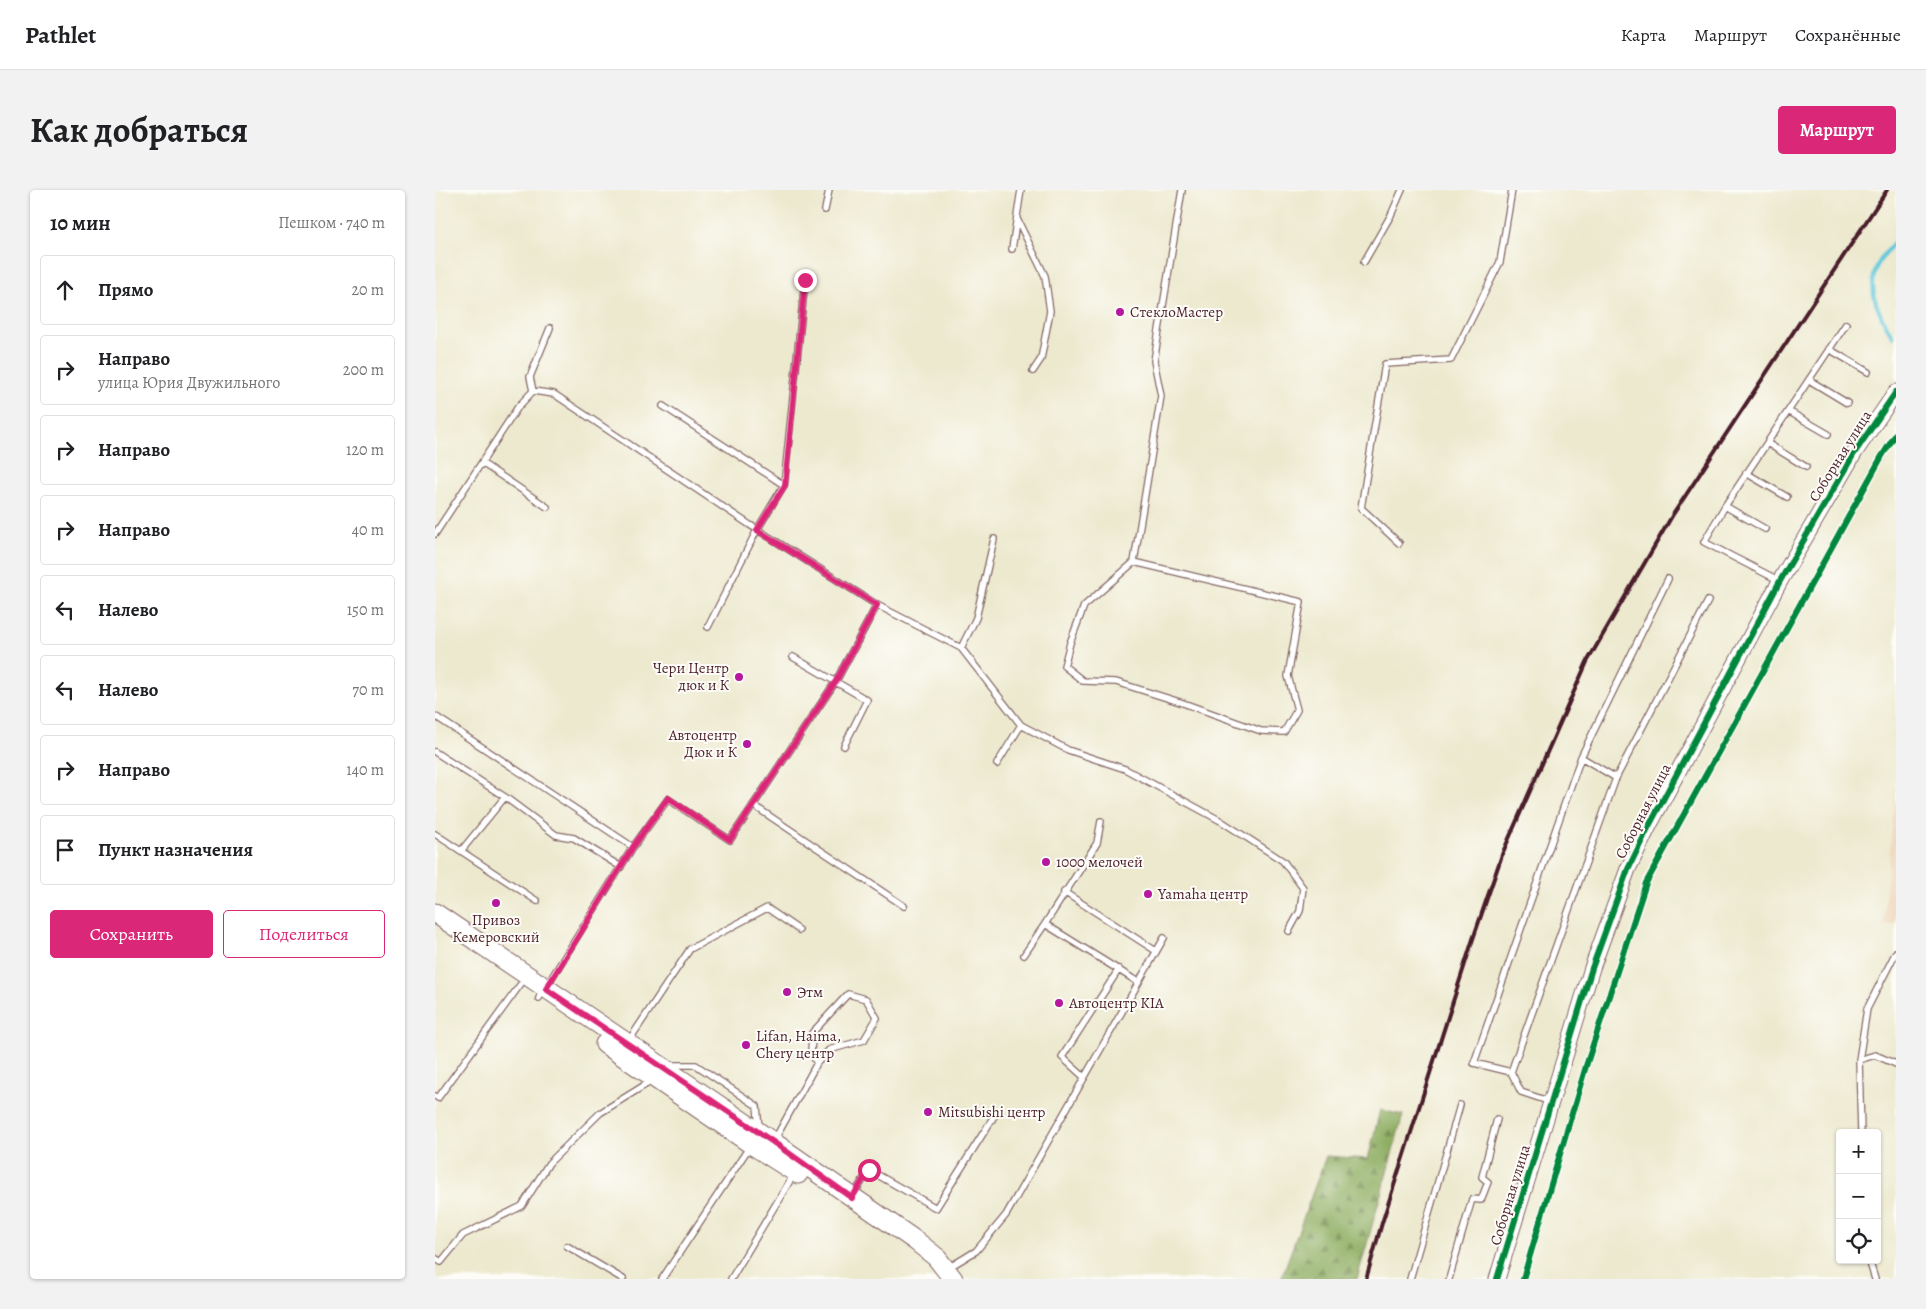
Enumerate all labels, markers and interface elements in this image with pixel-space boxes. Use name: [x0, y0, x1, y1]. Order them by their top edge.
text: Pathlet: [25, 19, 96, 51]
text: Карта: [1621, 23, 1666, 47]
text: Маршрут: [1694, 23, 1767, 47]
text: Сохранённые: [1795, 23, 1901, 47]
text: Как добраться: [30, 106, 248, 154]
button: Маршрут: [1778, 106, 1896, 154]
text: 10 мин: [50, 209, 111, 237]
text: Пешком · 740 m: [278, 212, 385, 234]
route end: [794, 269, 817, 292]
icon: ahead: [51, 276, 79, 304]
text: Прямо: [98, 277, 153, 303]
text: 20 m: [351, 279, 384, 301]
place label: СтеклоМастер: [1130, 302, 1223, 322]
marker: СтеклоМастер: [1114, 306, 1126, 318]
text: Направо: [98, 346, 170, 372]
icon: right: [51, 356, 79, 384]
text: 200 m: [343, 359, 384, 381]
text: улица Юрия Двужильного: [98, 372, 280, 394]
street label: Соборная улица: [1804, 406, 1876, 505]
icon: right: [51, 436, 79, 464]
text: Направо: [98, 437, 170, 463]
text: 120 m: [346, 439, 384, 461]
icon: right: [51, 516, 79, 544]
text: Направо: [98, 517, 170, 543]
text: 40 m: [352, 519, 384, 541]
icon: left: [51, 596, 79, 624]
text: Налево: [98, 597, 158, 623]
text: 150 m: [347, 599, 384, 621]
place label: Чери Центр дюк и К: [653, 658, 729, 695]
marker: Чери Центр дюк и К: [733, 671, 745, 683]
icon: left: [51, 676, 79, 704]
text: Налево: [98, 677, 158, 703]
text: 70 m: [352, 679, 384, 701]
place label: Автоцентр Дюк и К: [668, 725, 737, 762]
marker: Автоцентр Дюк и К: [741, 738, 753, 750]
icon: right: [51, 756, 79, 784]
text: Направо: [98, 757, 170, 783]
text: 140 m: [346, 759, 384, 781]
street label: Соборная улица: [1610, 760, 1676, 862]
icon: arrive: [51, 836, 79, 864]
text: Пункт назначения: [98, 837, 253, 863]
place label: 1000 мелочей: [1056, 852, 1143, 872]
marker: 1000 мелочей: [1040, 856, 1052, 868]
place label: Yamaha центр: [1157, 884, 1248, 904]
marker: Yamaha центр: [1142, 888, 1154, 900]
marker: Привоз Кемеровский: [490, 897, 502, 909]
button: Сохранить: [50, 910, 213, 958]
button: Поделиться: [223, 910, 385, 958]
place label: Привоз Кемеровский: [452, 910, 540, 947]
place label: Этм: [797, 982, 823, 1002]
marker: Этм: [781, 986, 793, 998]
place label: Автоцентр KIA: [1068, 993, 1164, 1013]
marker: Автоцентр KIA: [1053, 997, 1065, 1009]
place label: Lifan, Haima, Chery центр: [756, 1026, 841, 1063]
marker: Lifan, Haima, Chery центр: [740, 1039, 752, 1051]
place label: Mitsubishi центр: [938, 1102, 1046, 1122]
marker: Mitsubishi центр: [922, 1106, 934, 1118]
map controls: [1836, 1129, 1881, 1264]
button: +: [1836, 1129, 1881, 1174]
street label: Соборная улица: [1485, 1142, 1535, 1248]
route start: [858, 1159, 881, 1182]
button: −: [1836, 1174, 1881, 1219]
button: locate: [1836, 1219, 1881, 1264]

